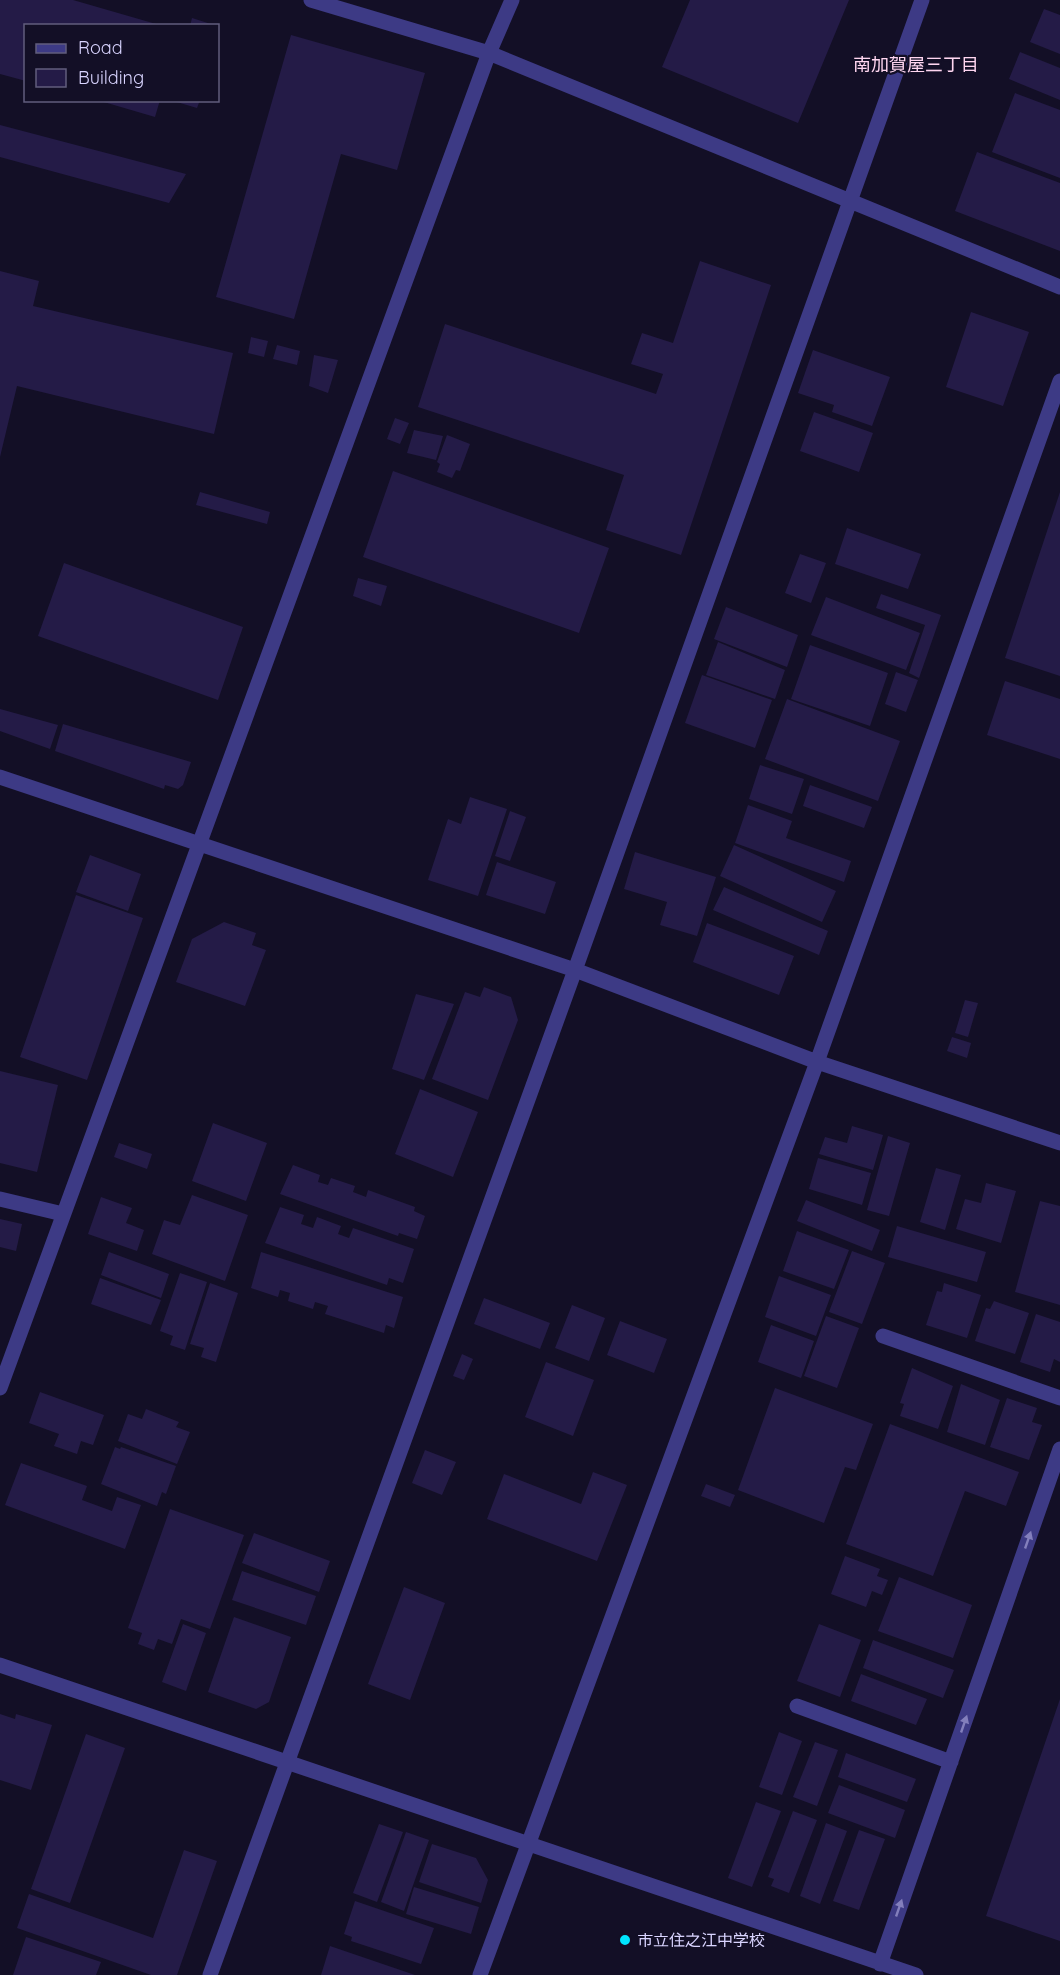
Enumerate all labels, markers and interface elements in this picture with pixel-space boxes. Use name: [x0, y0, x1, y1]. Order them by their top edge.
legend: [24, 24, 219, 102]
text: Road: [78, 36, 123, 59]
district label: 南加賀屋三丁目: [853, 53, 979, 76]
text: Building: [78, 66, 144, 89]
one-way arrow: [1024, 1531, 1034, 1549]
one-way arrow: [960, 1715, 970, 1733]
one-way arrow: [895, 1899, 905, 1917]
place label: 市立住之江中学校: [637, 1930, 765, 1950]
marker: 市立住之江中学校: [618, 1933, 632, 1947]

